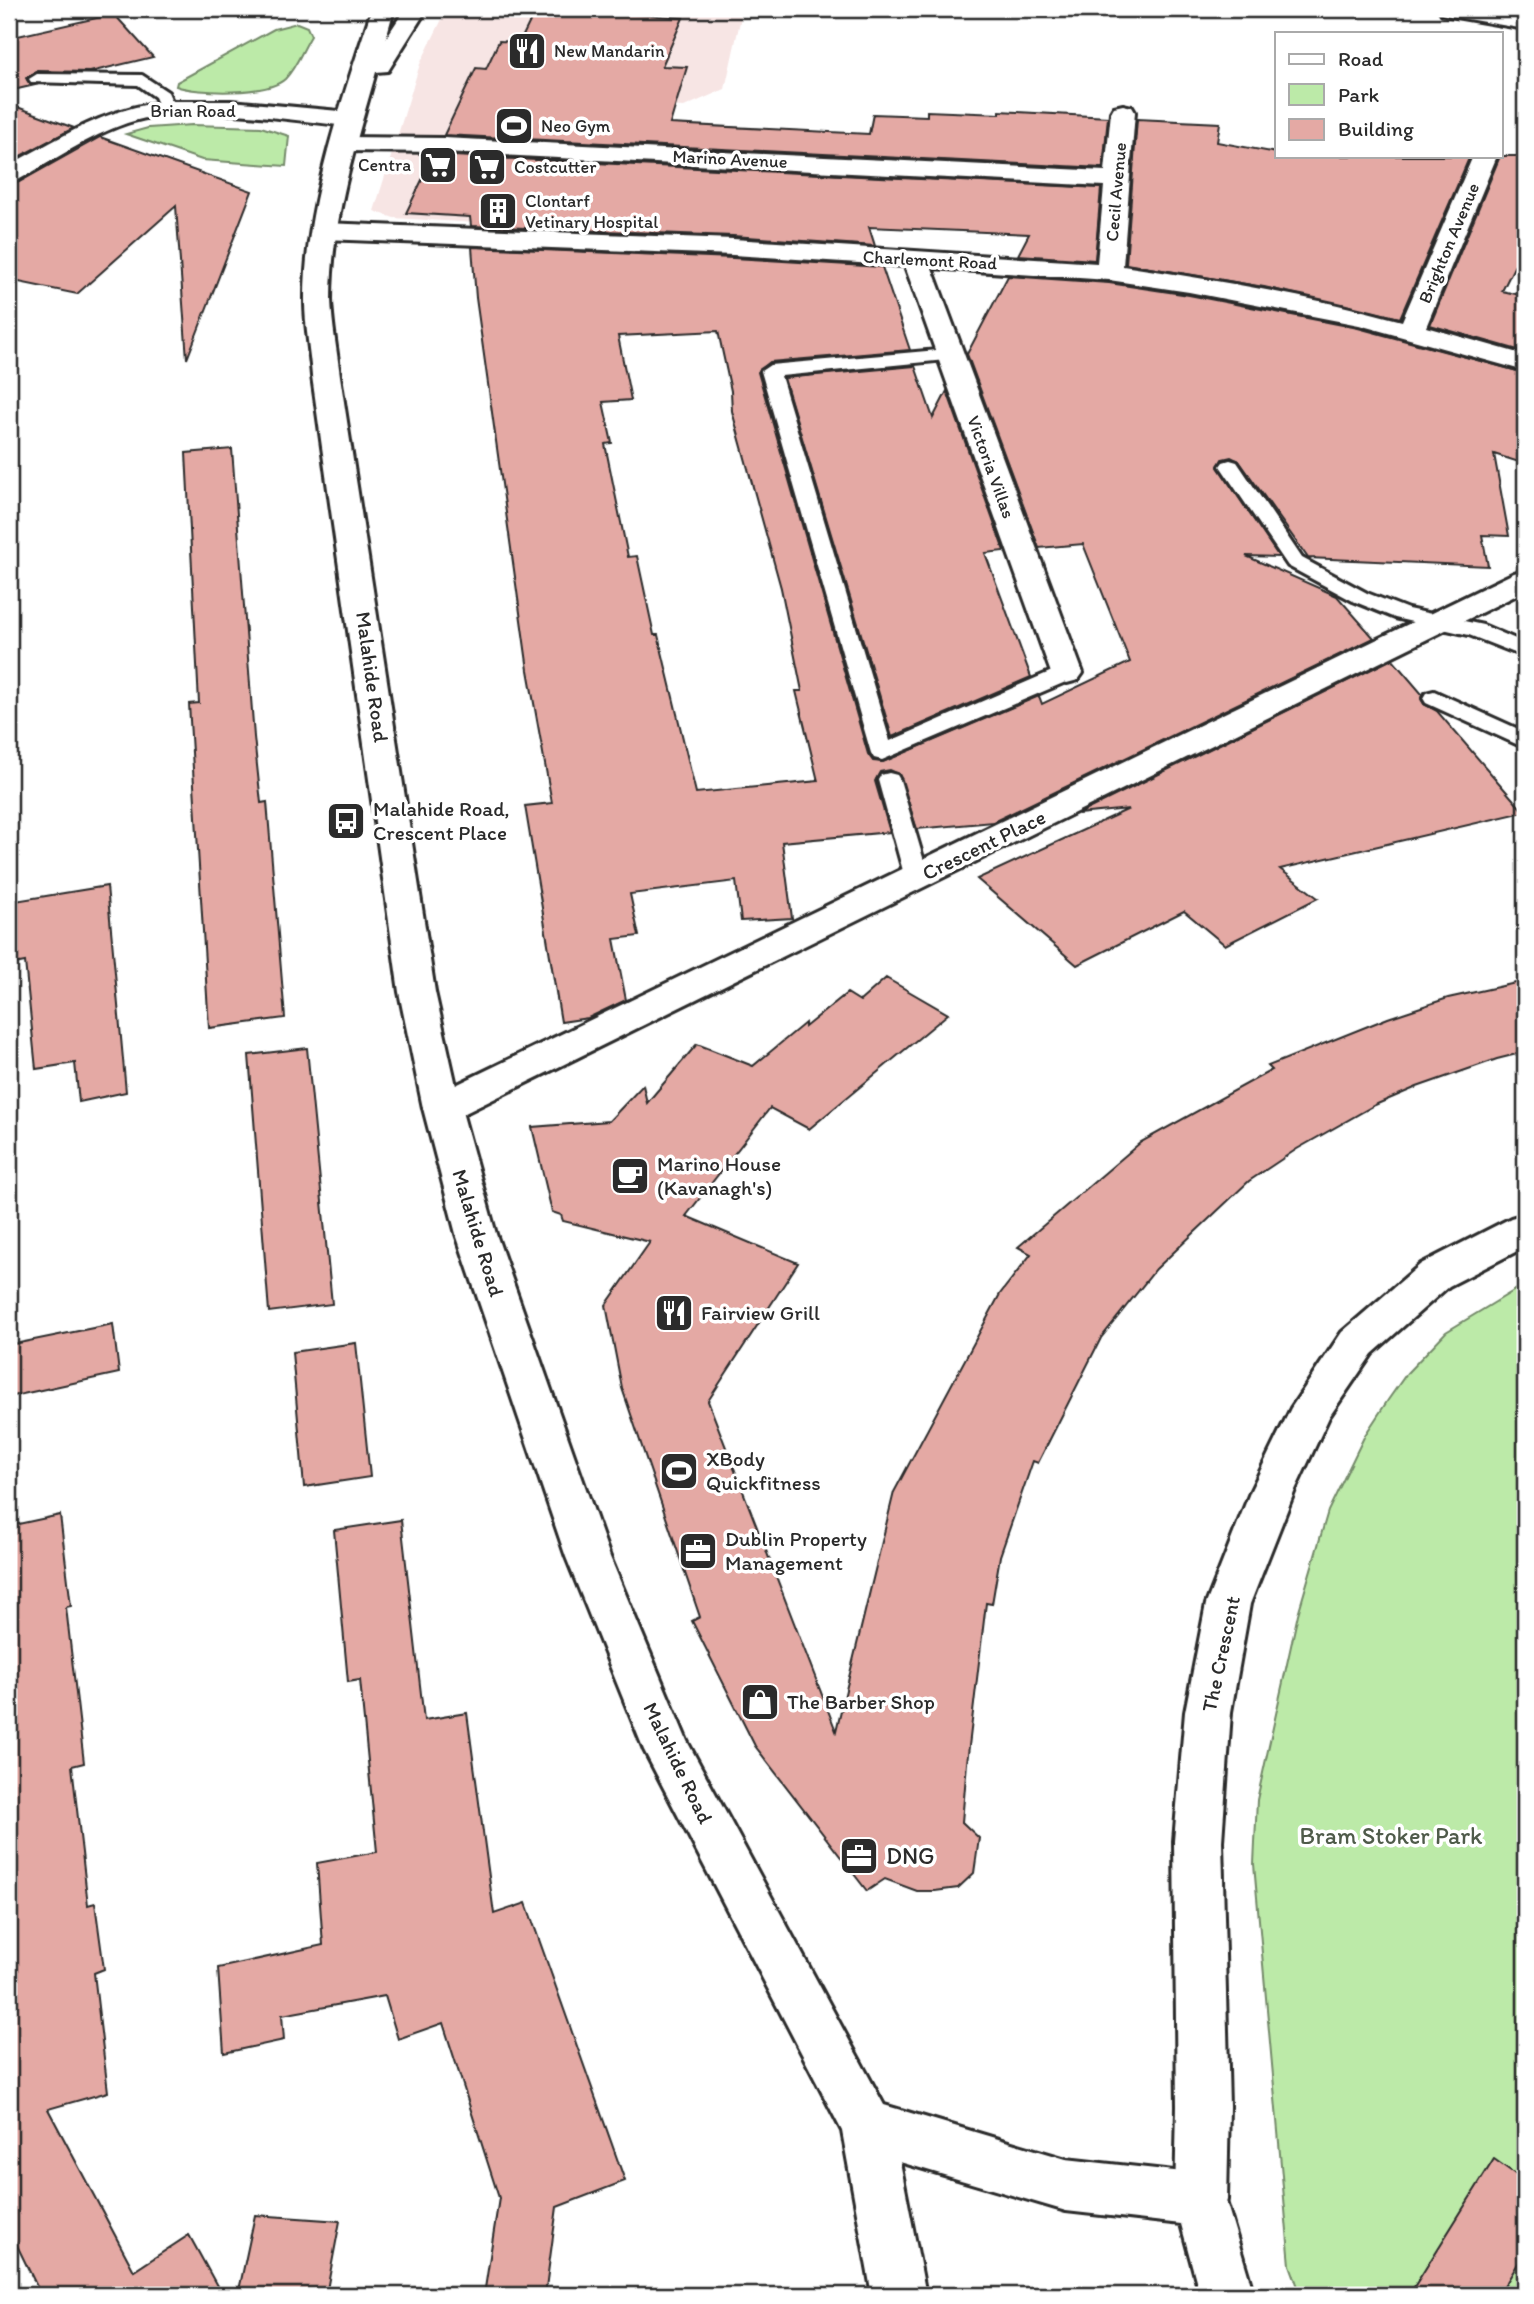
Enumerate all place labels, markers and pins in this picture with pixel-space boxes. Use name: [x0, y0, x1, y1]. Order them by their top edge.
restaurant icon: New Mandarin: [506, 30, 548, 72]
place label: New Mandarin: [554, 40, 665, 62]
sports icon: Neo Gym: [493, 105, 535, 147]
place label: Neo Gym: [541, 115, 611, 137]
supermarket icon: Centra: [417, 144, 459, 186]
supermarket icon: Costcutter: [466, 146, 508, 188]
place label: Centra: [358, 154, 411, 176]
place label: Costcutter: [514, 156, 597, 178]
building icon: Clontarf Vetinary Hospital: [477, 190, 519, 232]
place label: Clontarf Vetinary Hospital: [525, 190, 658, 233]
place label: Malahide Road, Crescent Place: [373, 796, 510, 845]
bus stop icon: Malahide Road, Crescent Place: [325, 800, 367, 842]
place label: Marino House (Kavanagh's): [657, 1151, 781, 1200]
cafe icon: Marino House (Kavanagh's): [609, 1155, 651, 1197]
restaurant icon: Fairview Grill: [653, 1292, 695, 1334]
place label: Fairview Grill: [701, 1300, 820, 1325]
place label: XBody Quickfitness: [706, 1446, 821, 1495]
sports icon: XBody Quickfitness: [658, 1450, 700, 1492]
place label: Dublin Property Management: [725, 1526, 867, 1575]
office icon: Dublin Property Management: [677, 1530, 719, 1572]
shop icon: The Barber Shop: [739, 1681, 781, 1723]
place label: The Barber Shop: [787, 1689, 935, 1714]
office icon: DNG: [838, 1835, 880, 1877]
place label: DNG: [886, 1841, 935, 1870]

